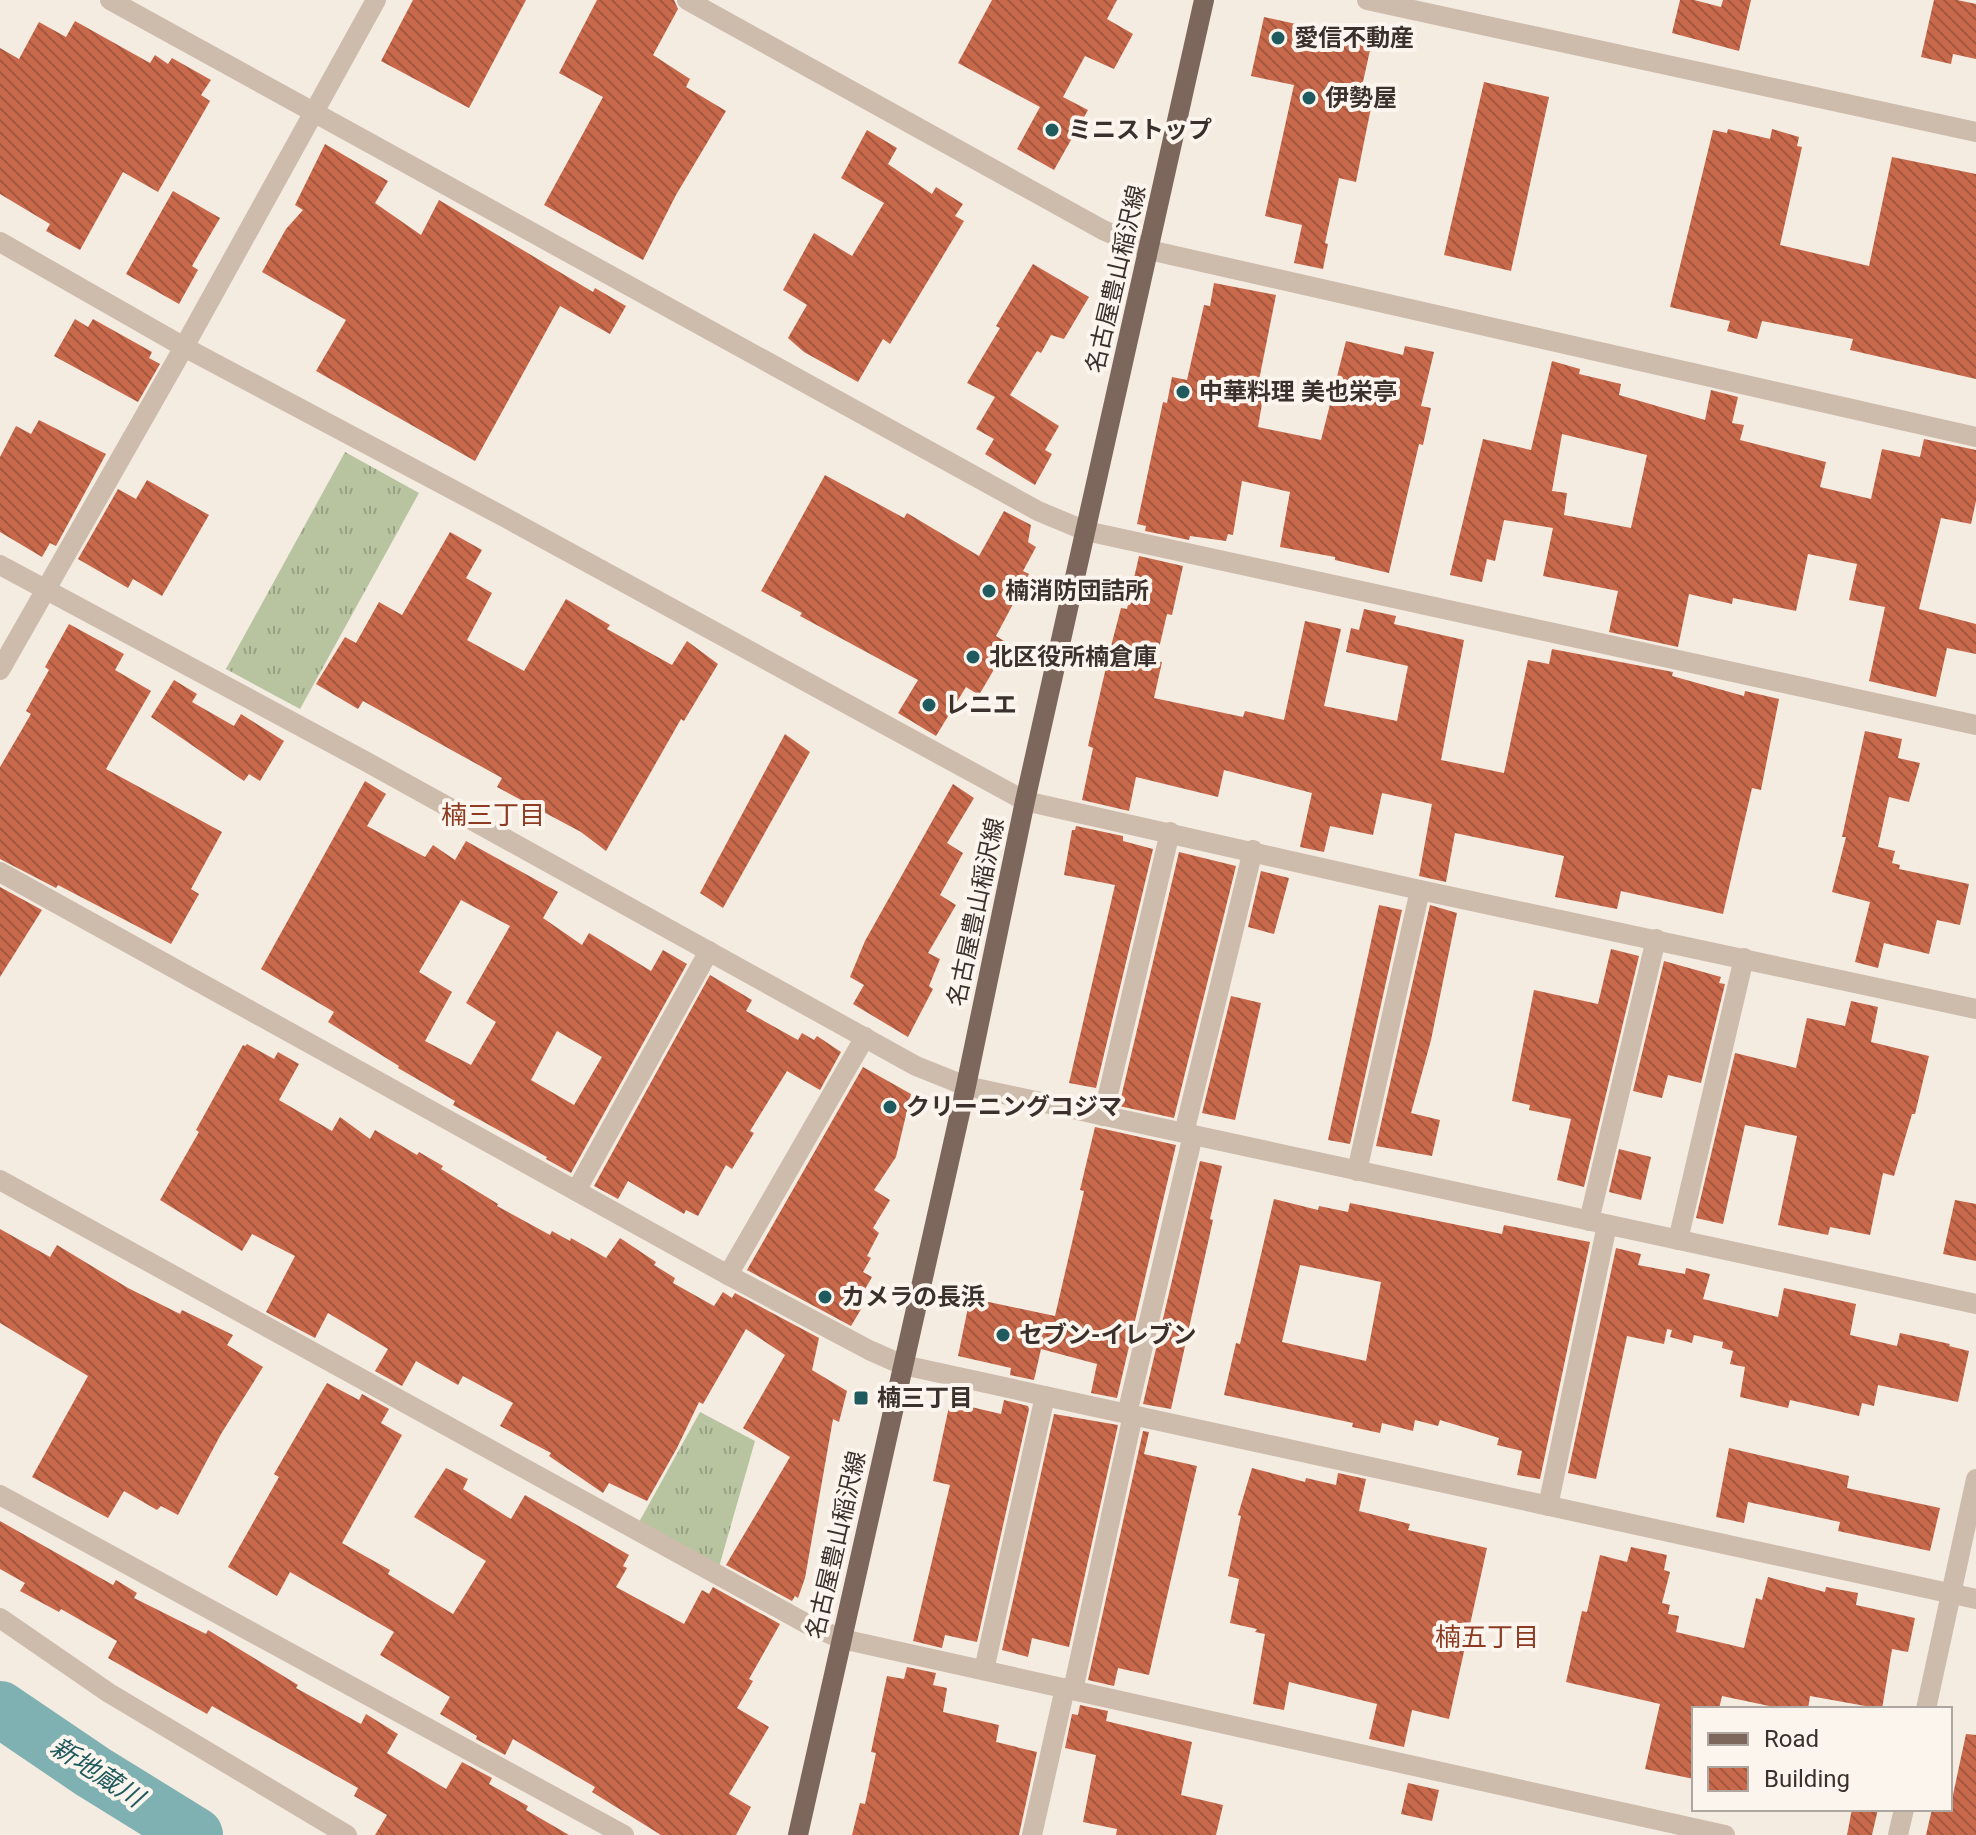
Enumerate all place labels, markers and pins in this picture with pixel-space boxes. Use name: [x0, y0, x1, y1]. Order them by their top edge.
place label: 愛信不動産: [1294, 24, 1414, 52]
marker: 愛信不動産: [1269, 29, 1287, 47]
place label: 伊勢屋: [1325, 84, 1397, 112]
marker: 伊勢屋: [1300, 89, 1318, 107]
place label: ミニストップ: [1068, 116, 1212, 144]
marker: ミニストップ: [1043, 121, 1061, 139]
place label: 中華料理 美也栄亭: [1199, 378, 1397, 406]
marker: 中華料理 美也栄亭: [1174, 383, 1192, 401]
place label: 楠消防団詰所: [1005, 577, 1149, 605]
marker: 楠消防団詰所: [980, 582, 998, 600]
place label: 北区役所楠倉庫: [989, 643, 1157, 671]
marker: 北区役所楠倉庫: [964, 648, 982, 666]
place label: レニエ: [945, 691, 1017, 719]
marker: レニエ: [920, 696, 938, 714]
place label: クリーニングコジマ: [906, 1093, 1122, 1121]
marker: クリーニングコジマ: [881, 1098, 899, 1116]
place label: カメラの長浜: [841, 1283, 985, 1311]
marker: カメラの長浜: [816, 1288, 834, 1306]
place label: セブン-イレブン: [1019, 1321, 1196, 1349]
marker: セブン-イレブン: [994, 1326, 1012, 1344]
place label: 楠三丁目: [877, 1384, 973, 1412]
marker: 楠三丁目: [852, 1389, 870, 1407]

